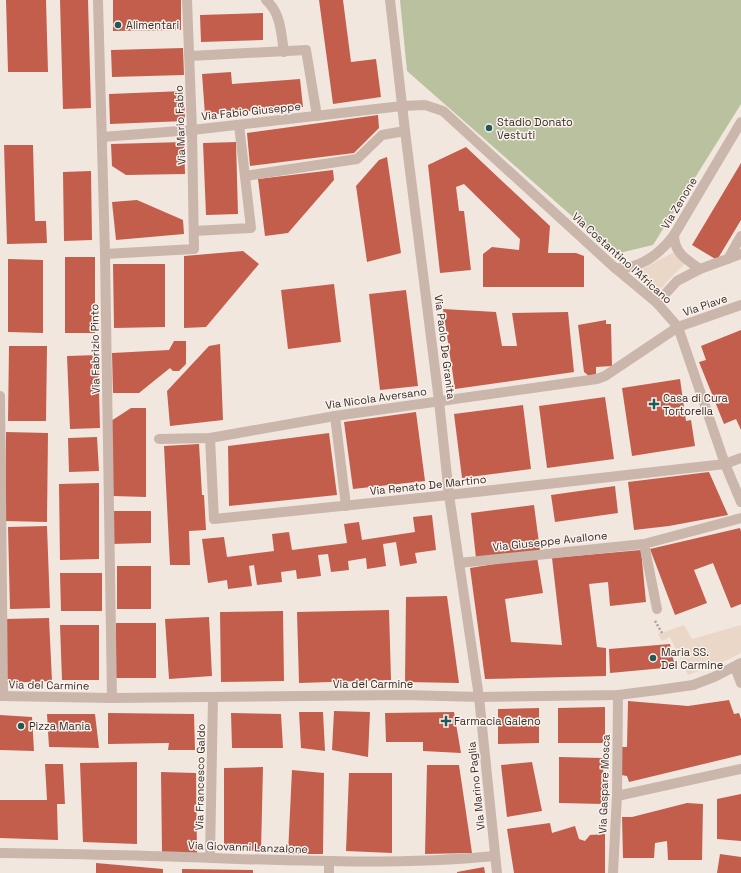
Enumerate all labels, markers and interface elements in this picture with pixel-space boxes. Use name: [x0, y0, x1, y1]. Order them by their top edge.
place label: Alimentari: [126, 18, 179, 32]
marker: Alimentari: [113, 20, 123, 30]
street label: Via Mario Fabio: [172, 85, 188, 165]
street label: Via Fabio Giuseppe: [201, 99, 301, 123]
place label: Stadio Donato Vestuti: [497, 115, 573, 142]
marker: Stadio Donato Vestuti: [484, 123, 494, 133]
street label: Via Zenone: [658, 174, 700, 232]
street label: Via Costantino l'Africano: [569, 209, 675, 307]
street label: Via Piave: [681, 291, 729, 319]
street label: Via Paolo De Granita: [432, 294, 458, 401]
street label: Via Fabrizio Pinto: [87, 303, 103, 394]
street label: Via Nicola Aversano: [324, 384, 428, 412]
place label: Casa di Cura Tortorella: [663, 391, 729, 418]
marker: Casa di Cura Tortorella: [648, 398, 660, 410]
street label: Via Renato De Martino: [369, 472, 487, 498]
street label: Via Giuseppe Avallone: [492, 528, 608, 554]
place label: Maria SS. Del Carmine: [661, 645, 723, 672]
marker: Maria SS. Del Carmine: [648, 653, 658, 663]
street label: Via del Carmine: [9, 677, 89, 693]
street label: Via del Carmine: [333, 677, 413, 691]
place label: Farmacia Galeno: [454, 714, 541, 728]
marker: Farmacia Galeno: [441, 716, 451, 726]
place label: Pizza Mania: [29, 719, 91, 733]
marker: Pizza Mania: [16, 721, 26, 731]
street label: Via Francesco Galdo: [192, 723, 208, 831]
street label: Via Gaspare Mosca: [595, 733, 613, 834]
street label: Via Marino Paglia: [464, 740, 488, 831]
street label: Via Giovanni Lanzalone: [188, 838, 308, 856]

